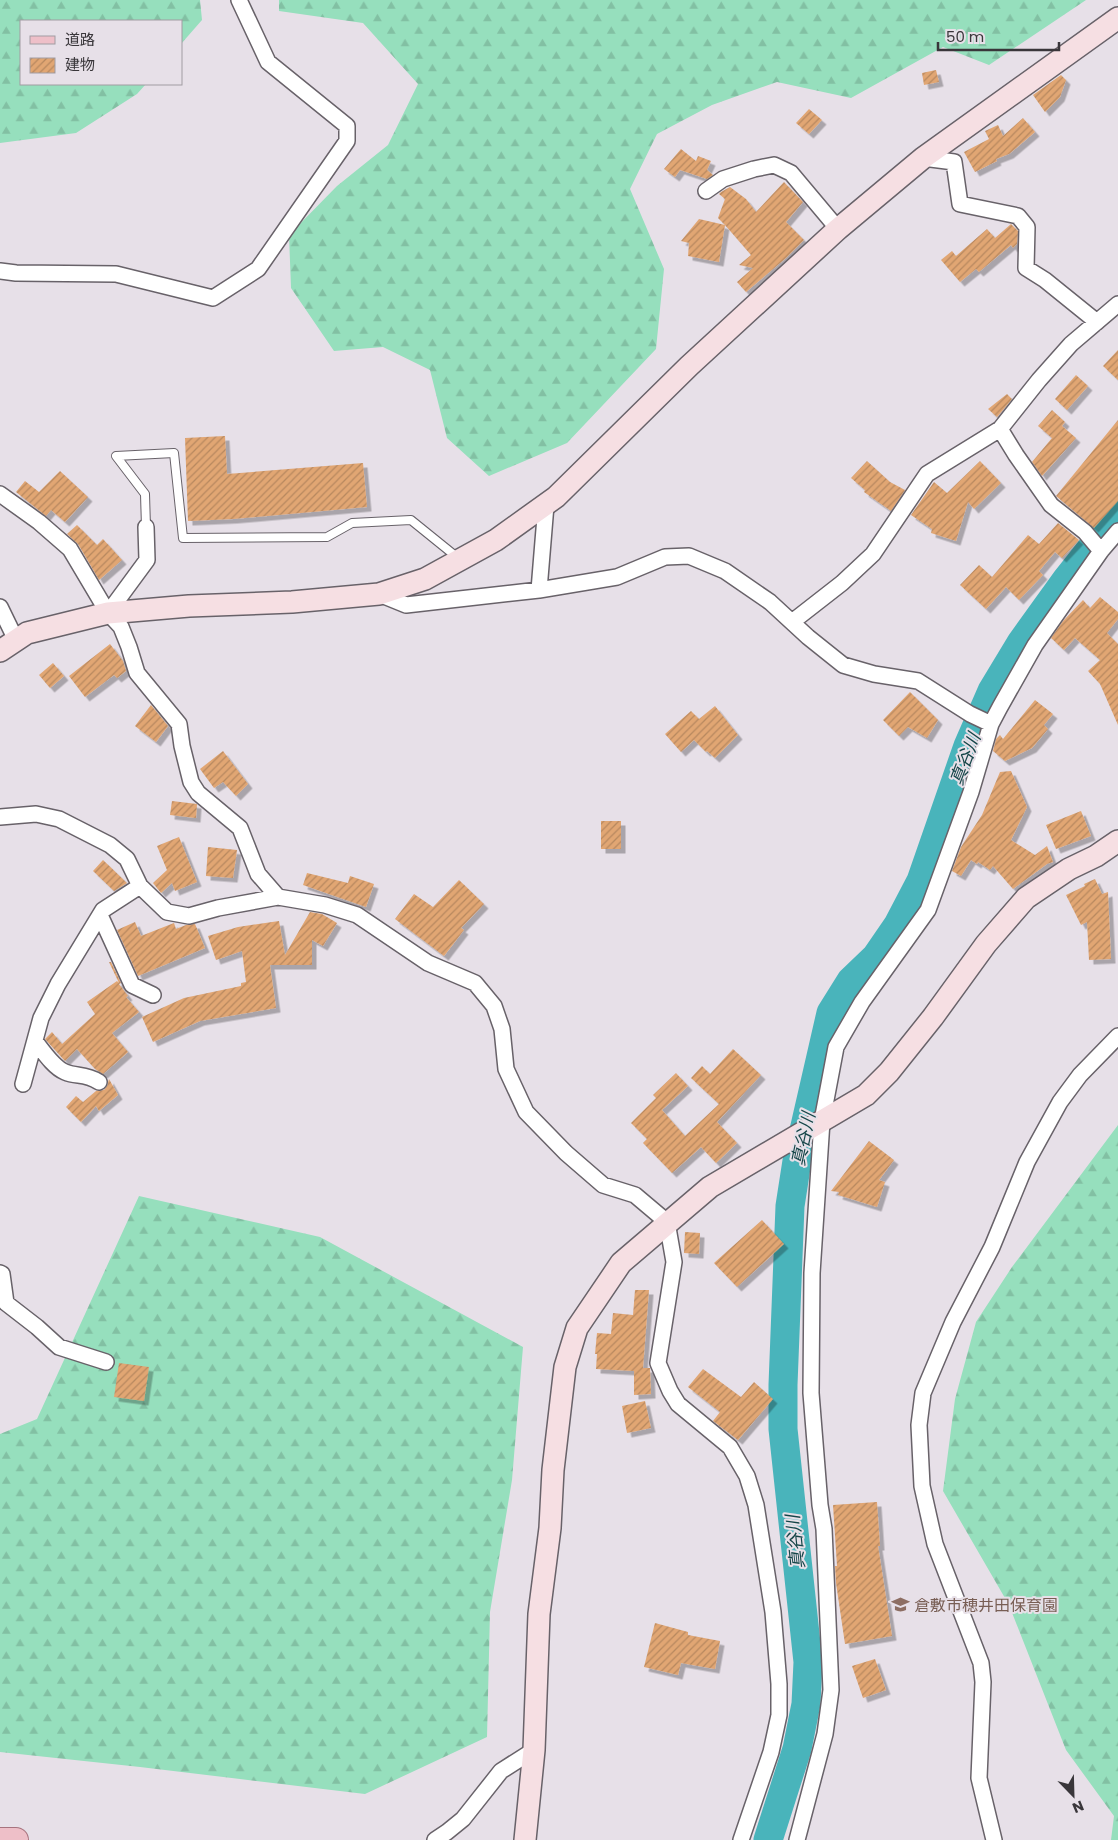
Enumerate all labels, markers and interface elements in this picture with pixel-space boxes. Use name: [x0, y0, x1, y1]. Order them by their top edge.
legend: [20, 20, 182, 85]
scale bar: [938, 20, 1059, 52]
text: 50 m: [946, 26, 984, 47]
text: 道路: [65, 29, 95, 50]
text: 建物: [65, 54, 95, 75]
water label: 真谷川: [944, 727, 987, 789]
water label: 真谷川: [785, 1108, 821, 1168]
water label: 真谷川: [780, 1512, 810, 1570]
place label: 倉敷市穂井田保育園: [914, 1594, 1058, 1617]
school or university icon: 倉敷市穂井田保育園: [890, 1595, 910, 1615]
north arrow: [1048, 1770, 1098, 1820]
text: N: [1069, 1796, 1087, 1818]

